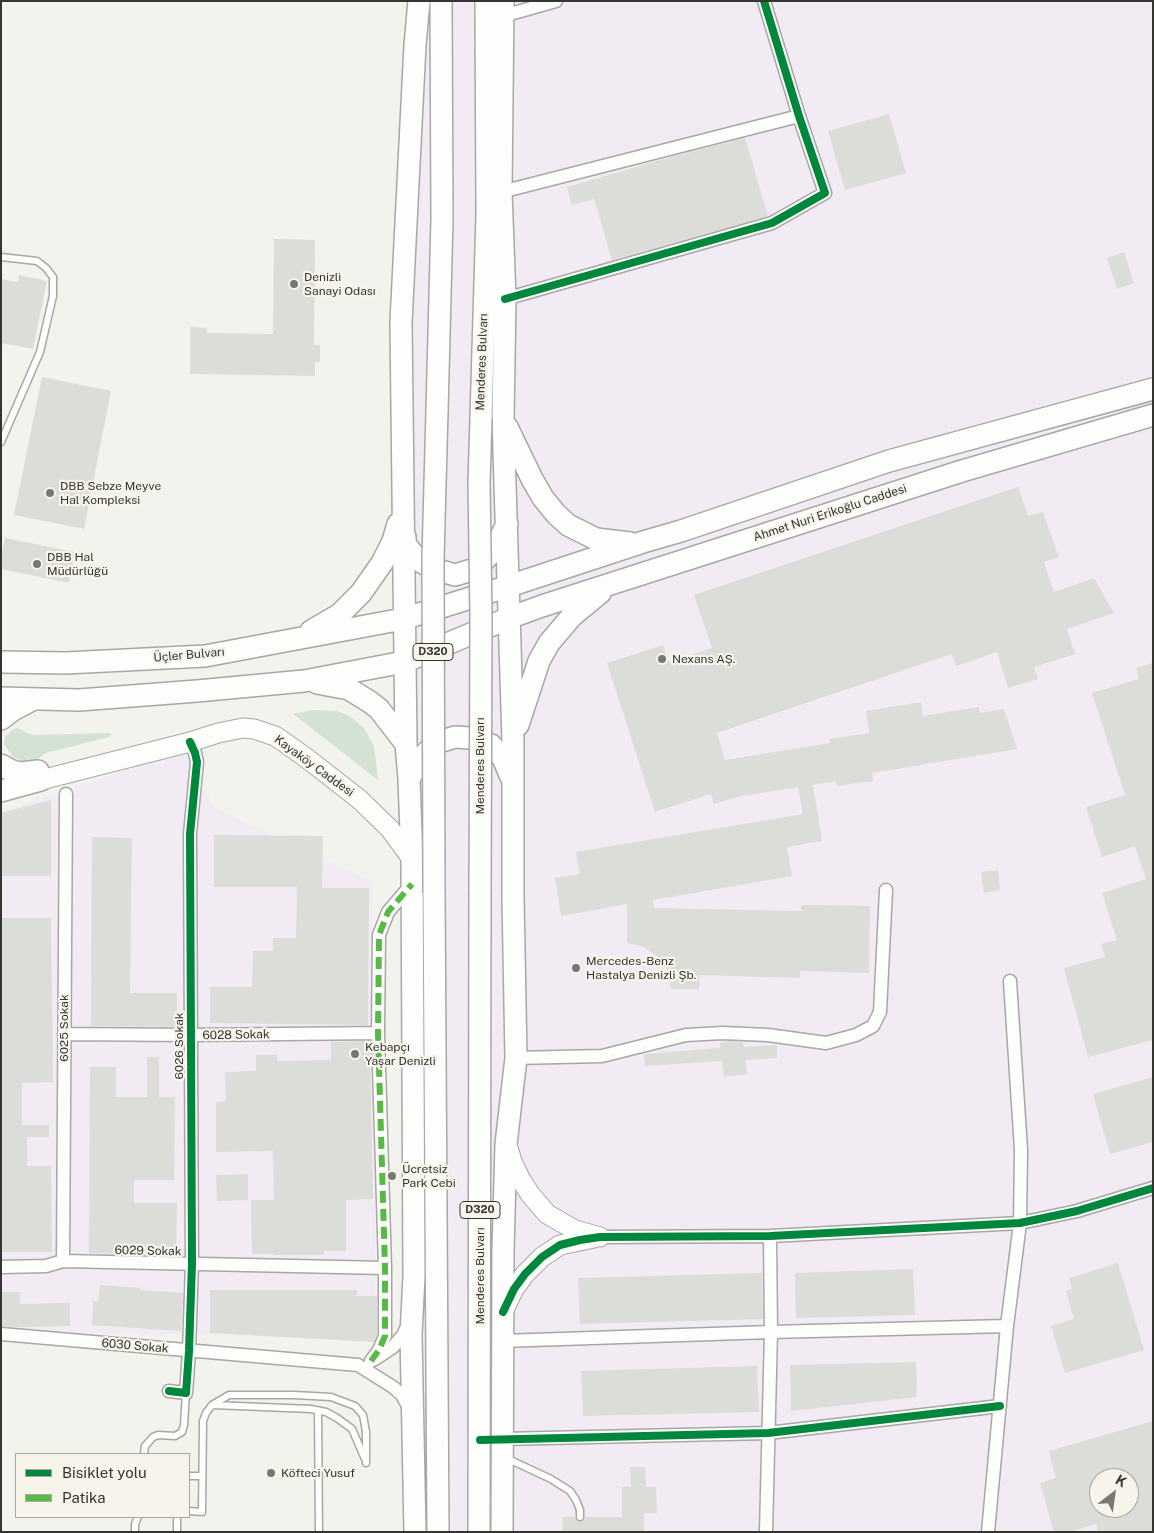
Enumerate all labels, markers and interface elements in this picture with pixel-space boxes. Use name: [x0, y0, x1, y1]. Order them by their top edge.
place label: Denizli Sanayi Odası: [304, 270, 376, 298]
marker: Denizli Sanayi Odası: [288, 278, 300, 290]
street label: Menderes Bulvarı: [473, 313, 491, 411]
place label: DBB Sebze Meyve Hal Kompleksi: [60, 479, 161, 507]
street label: Ahmet Nuri Erikoğlu Caddesi: [751, 481, 909, 545]
marker: DBB Sebze Meyve Hal Kompleksi: [44, 487, 56, 499]
place label: DBB Hal Müdürlüğü: [47, 550, 108, 578]
marker: DBB Hal Müdürlüğü: [31, 558, 43, 570]
road number: D320: [413, 644, 453, 660]
street label: Üçler Bulvarı: [153, 645, 225, 665]
place label: Nexans AŞ.: [672, 652, 735, 666]
marker: Nexans AŞ.: [656, 653, 668, 665]
street label: Menderes Bulvarı: [473, 717, 487, 815]
street label: Kayaköy Caddesi: [271, 732, 357, 800]
place label: Mercedes-Benz Hastalya Denizli Şb.: [586, 954, 696, 982]
marker: Mercedes-Benz Hastalya Denizli Şb.: [570, 962, 582, 974]
street label: 6025 Sokak: [57, 994, 71, 1062]
street label: 6026 Sokak: [172, 1012, 186, 1080]
street label: 6028 Sokak: [202, 1027, 270, 1043]
place label: Kebapçı Yaşar Denizli: [365, 1040, 436, 1068]
marker: Kebapçı Yaşar Denizli: [349, 1048, 361, 1060]
place label: Ücretsiz Park Cebi: [402, 1162, 456, 1190]
marker: Ücretsiz Park Cebi: [386, 1170, 398, 1182]
road number: D320: [460, 1202, 500, 1218]
street label: Menderes Bulvarı: [473, 1227, 487, 1325]
street label: 6029 Sokak: [114, 1243, 182, 1259]
street label: 6030 Sokak: [101, 1336, 169, 1356]
legend: [15, 1453, 190, 1518]
text: Bisiklet yolu: [62, 1464, 147, 1481]
place label: Köfteci Yusuf: [281, 1466, 355, 1480]
marker: Köfteci Yusuf: [265, 1467, 277, 1479]
north arrow: [1089, 1468, 1139, 1518]
text: K: [1113, 1471, 1129, 1490]
text: Patika: [62, 1489, 106, 1506]

